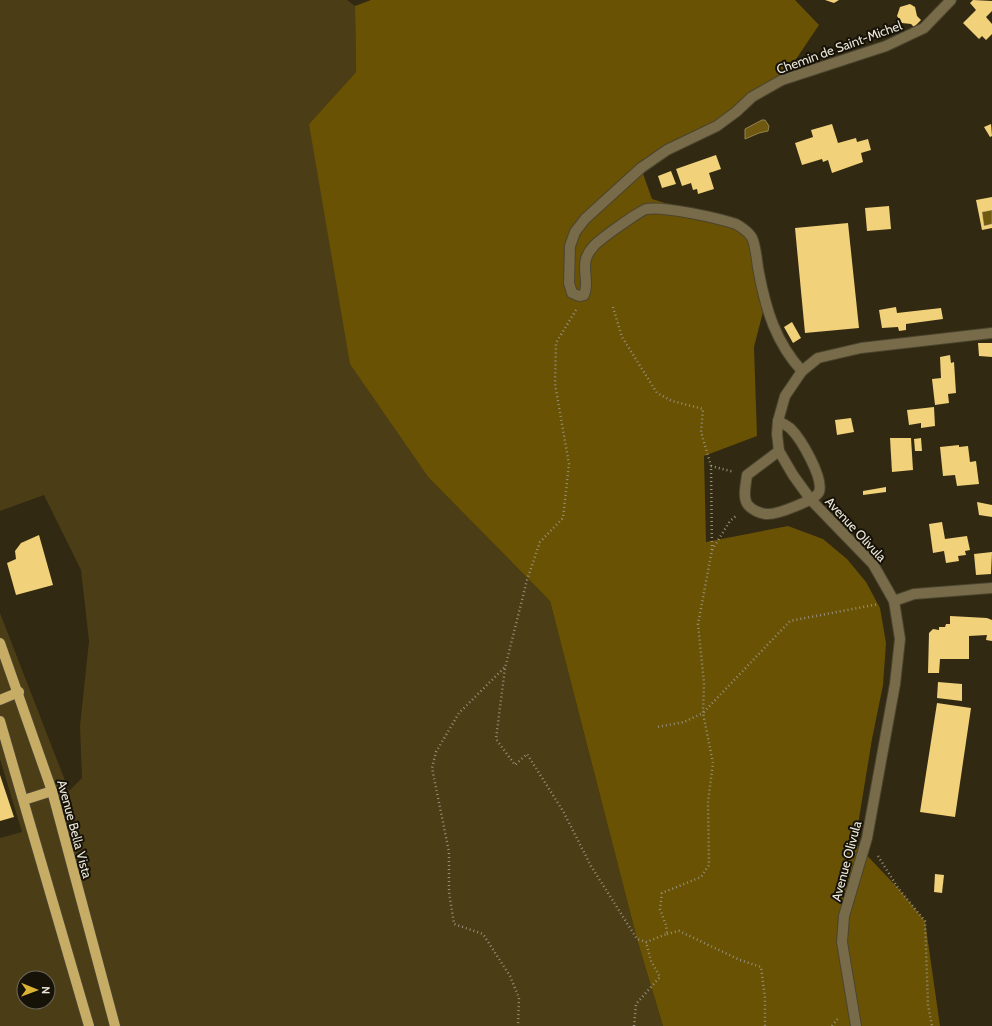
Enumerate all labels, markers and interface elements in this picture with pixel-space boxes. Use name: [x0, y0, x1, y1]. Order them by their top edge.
street label: Chemin de Saint-Michel: [774, 17, 904, 77]
street label: Avenue Olivula: [822, 493, 890, 565]
street label: Avenue Bella Vista: [54, 778, 96, 881]
street label: Avenue Olivula: [828, 818, 865, 903]
north arrow: [16, 970, 56, 1010]
text: N: [39, 986, 53, 994]

